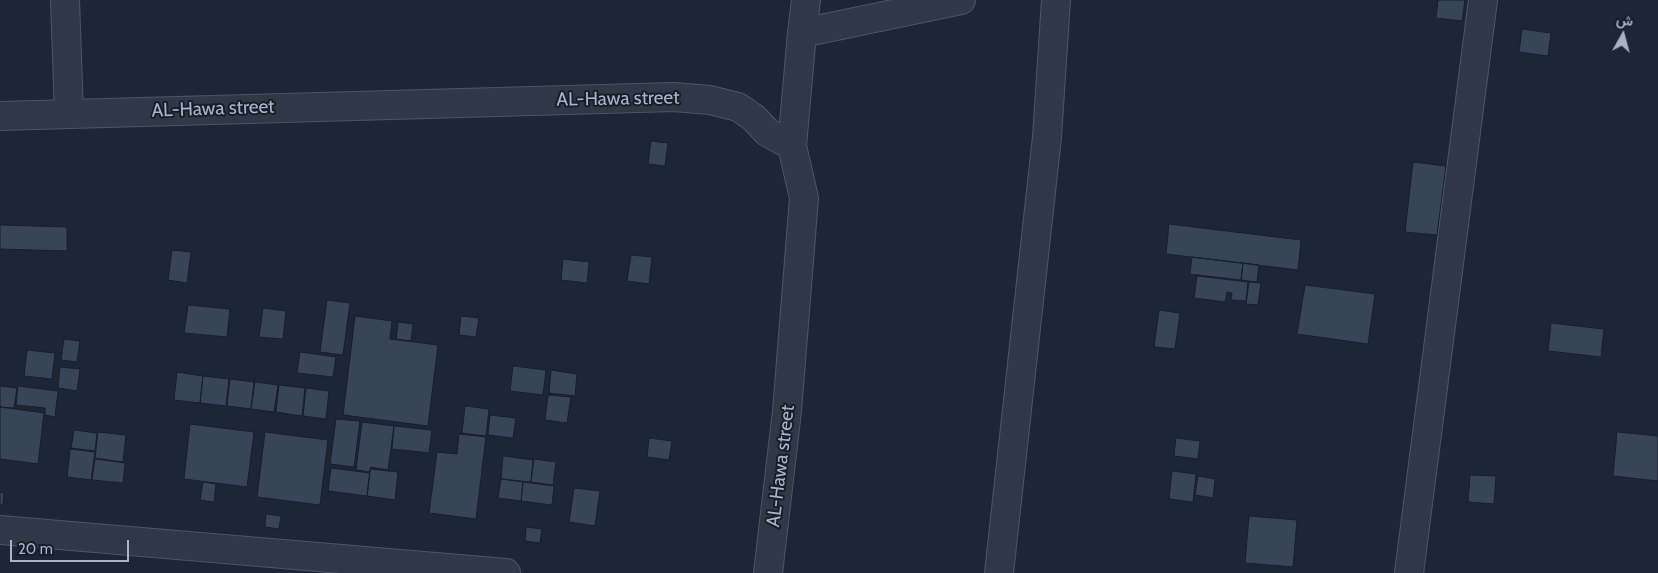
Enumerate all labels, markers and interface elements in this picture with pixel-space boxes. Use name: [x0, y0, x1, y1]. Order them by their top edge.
north arrow: [1598, 10, 1648, 60]
text: ش: [1615, 10, 1634, 30]
street label: AL-Hawa street: [556, 87, 680, 111]
street label: AL-Hawa street: [151, 95, 275, 123]
street label: AL-Hawa street: [762, 403, 800, 529]
scale bar: [12, 530, 131, 562]
text: 20 m: [18, 540, 53, 558]

